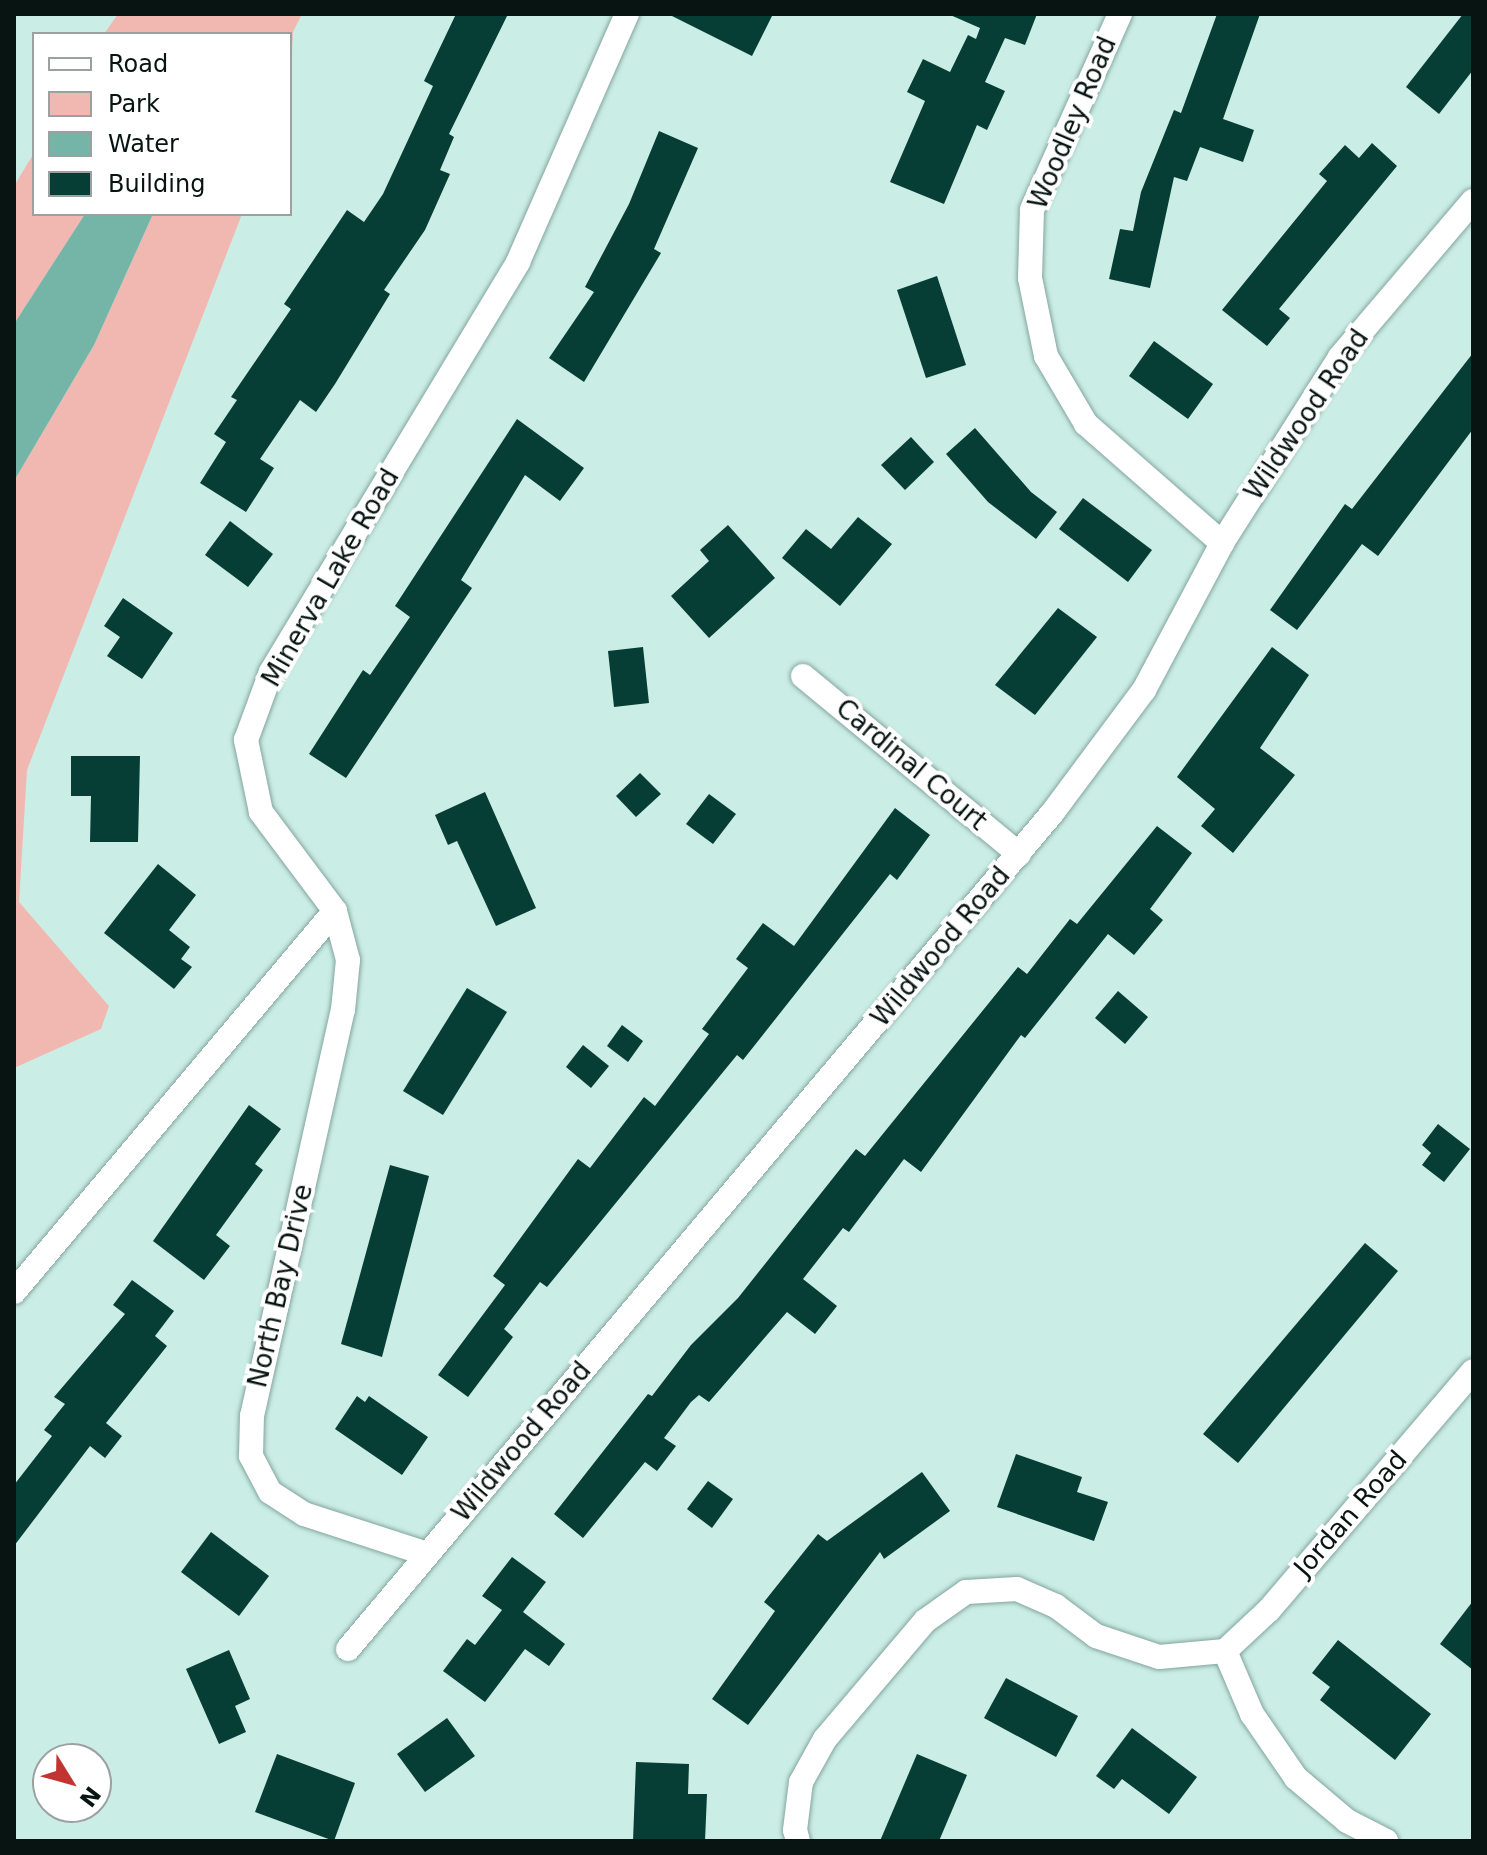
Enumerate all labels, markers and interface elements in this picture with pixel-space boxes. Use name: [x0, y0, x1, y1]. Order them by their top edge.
legend: [32, 32, 292, 216]
street label: Woodley Road: [1023, 32, 1123, 214]
text: Road: [108, 50, 168, 78]
text: Park: [108, 90, 160, 118]
text: Water: [108, 130, 179, 158]
text: Building: [108, 170, 205, 198]
street label: Wildwood Road: [1238, 324, 1376, 506]
street label: Minerva Lake Road: [256, 463, 406, 693]
street label: Cardinal Court: [829, 693, 993, 837]
street label: Wildwood Road: [865, 861, 1017, 1033]
street label: North Bay Drive: [242, 1181, 320, 1391]
street label: Wildwood Road: [446, 1356, 598, 1528]
street label: Jordan Road: [1288, 1445, 1414, 1583]
north arrow: [32, 1743, 112, 1823]
text: N: [74, 1782, 106, 1811]

